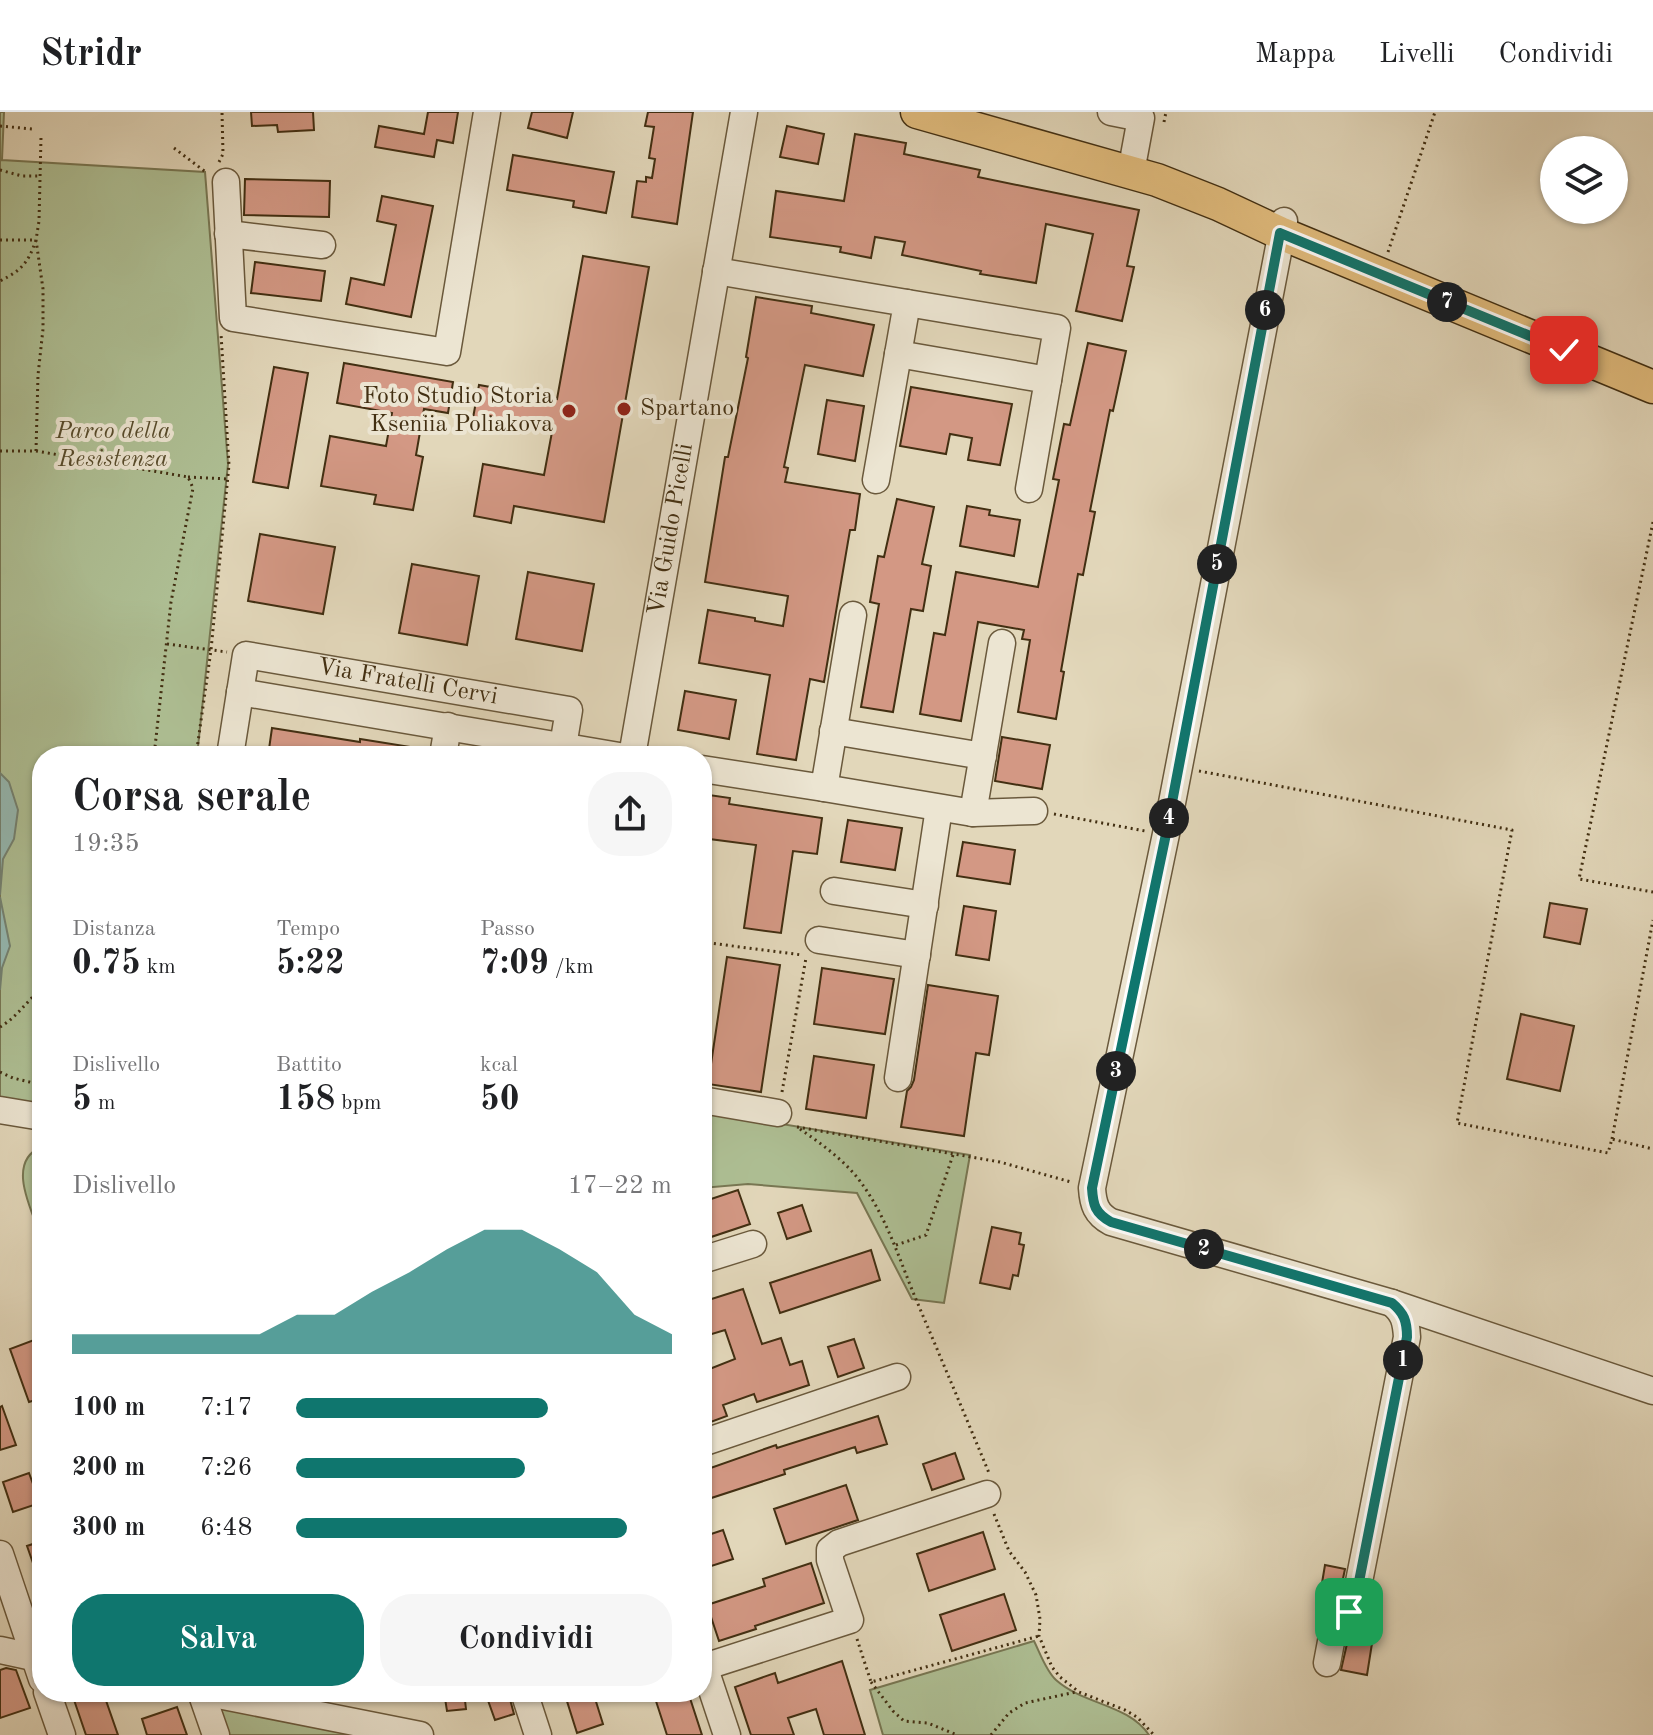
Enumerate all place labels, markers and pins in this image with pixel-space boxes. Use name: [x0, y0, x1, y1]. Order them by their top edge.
pin: 7: [1427, 282, 1467, 322]
pin: 6: [1245, 290, 1285, 330]
pin: [1530, 316, 1598, 384]
place label: Foto Studio Storia Kseniia Poliakova: [362, 385, 553, 437]
place label: Spartano: [640, 397, 734, 421]
marker: Spartano: [615, 400, 633, 418]
marker: Foto Studio Storia Kseniia Poliakova: [560, 402, 578, 420]
pin: 5: [1197, 544, 1237, 584]
pin: 4: [1149, 798, 1189, 838]
pin: 3: [1096, 1051, 1136, 1091]
pin: 2: [1184, 1229, 1224, 1269]
pin: 1: [1383, 1340, 1423, 1380]
pin: [1315, 1578, 1383, 1646]

